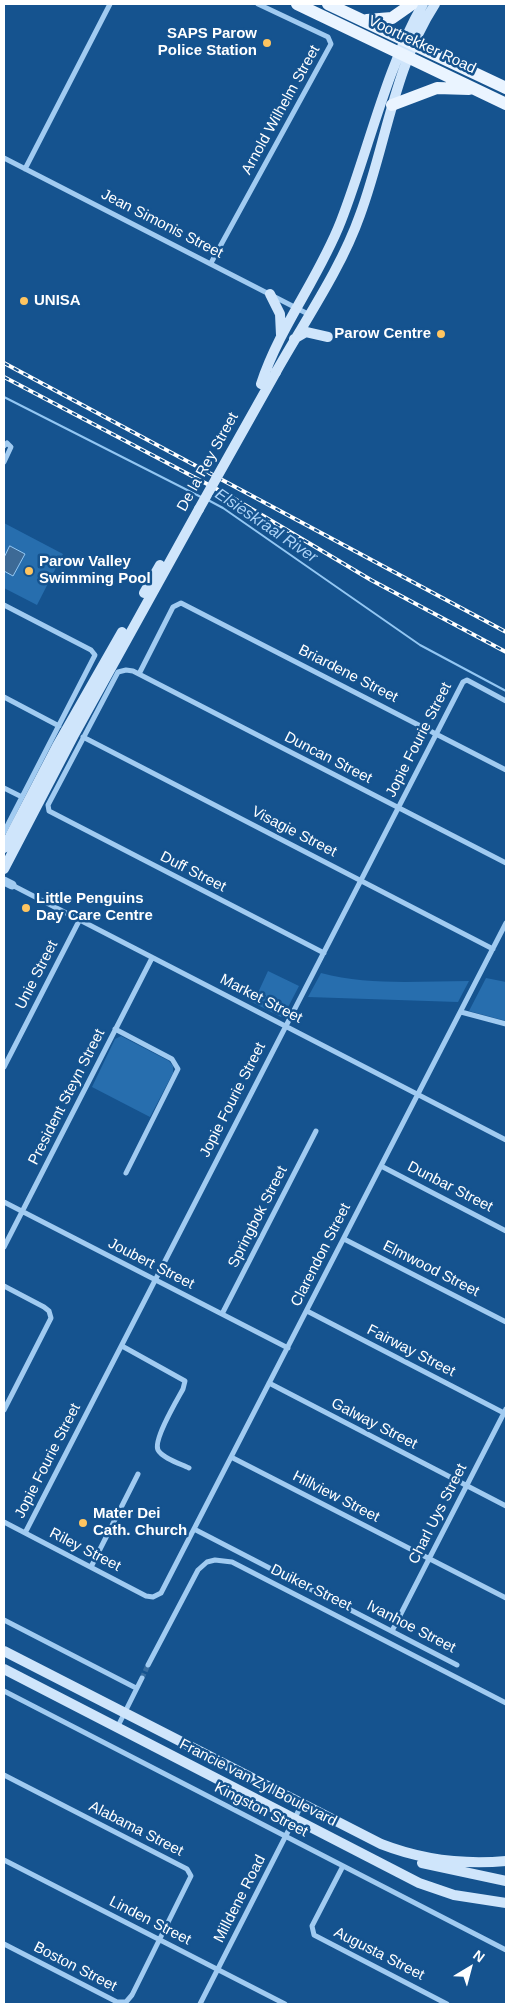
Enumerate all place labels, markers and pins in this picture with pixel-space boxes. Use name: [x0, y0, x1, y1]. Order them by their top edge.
place label: SAPS Parow Police Station: [158, 25, 257, 60]
marker: SAPS Parow Police Station: [261, 37, 273, 49]
place label: UNISA: [34, 292, 81, 310]
marker: UNISA: [18, 295, 30, 307]
place label: Parow Centre: [334, 325, 431, 343]
marker: Parow Centre: [435, 328, 447, 340]
place label: Parow Valley Swimming Pool: [39, 553, 151, 588]
marker: Parow Valley Swimming Pool: [23, 565, 35, 577]
place label: Little Penguins Day Care Centre: [36, 890, 153, 925]
marker: Little Penguins Day Care Centre: [20, 902, 32, 914]
place label: Mater Dei Cath. Church: [93, 1505, 187, 1540]
marker: Mater Dei Cath. Church: [77, 1517, 89, 1529]

